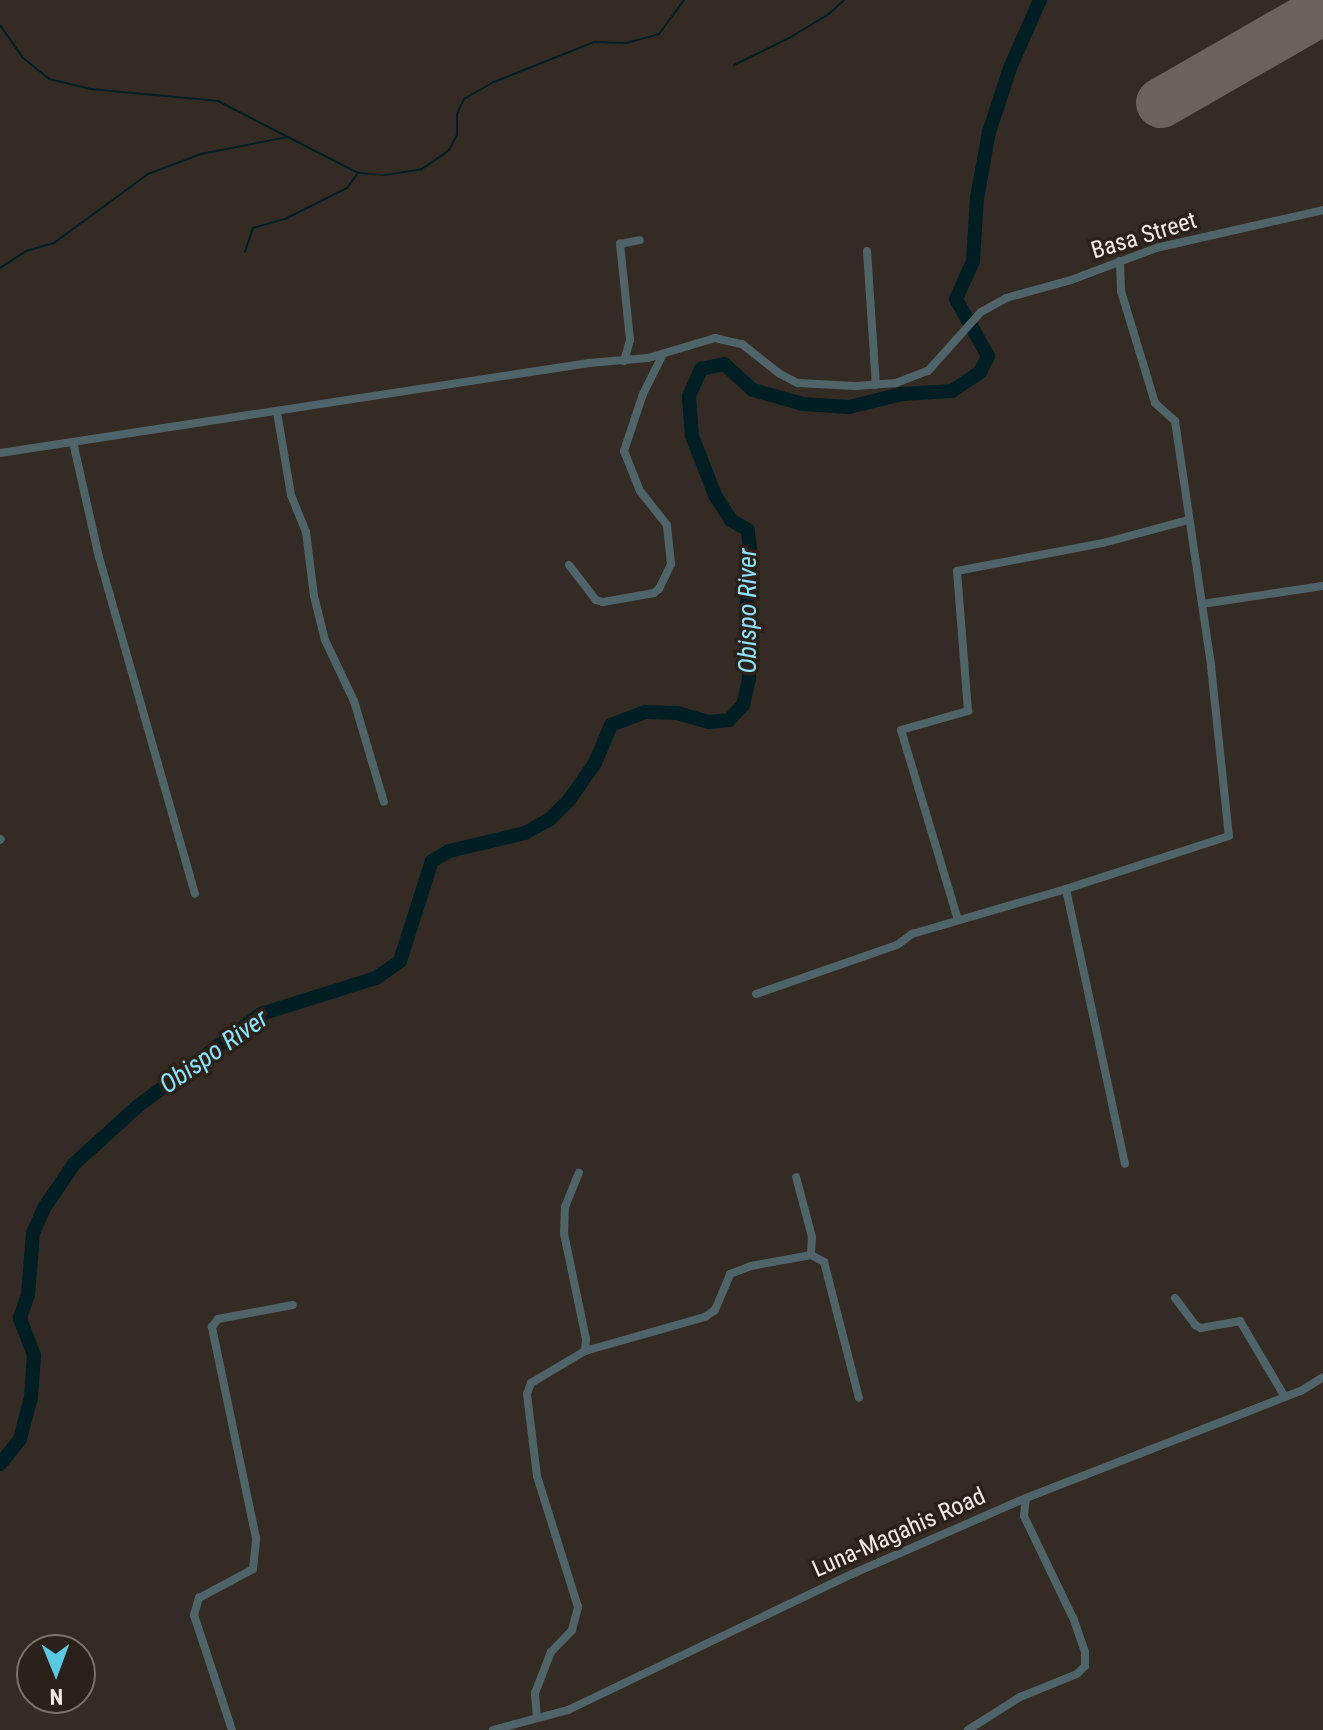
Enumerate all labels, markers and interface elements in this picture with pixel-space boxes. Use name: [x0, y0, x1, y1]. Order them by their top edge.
street label: Basa Street: [1088, 206, 1200, 266]
water label: Obispo River: [732, 548, 764, 674]
water label: Obispo River: [154, 1003, 274, 1101]
street label: Luna-Magahis Road: [808, 1482, 990, 1584]
north arrow: [16, 1634, 96, 1714]
text: N: [49, 1684, 63, 1709]

